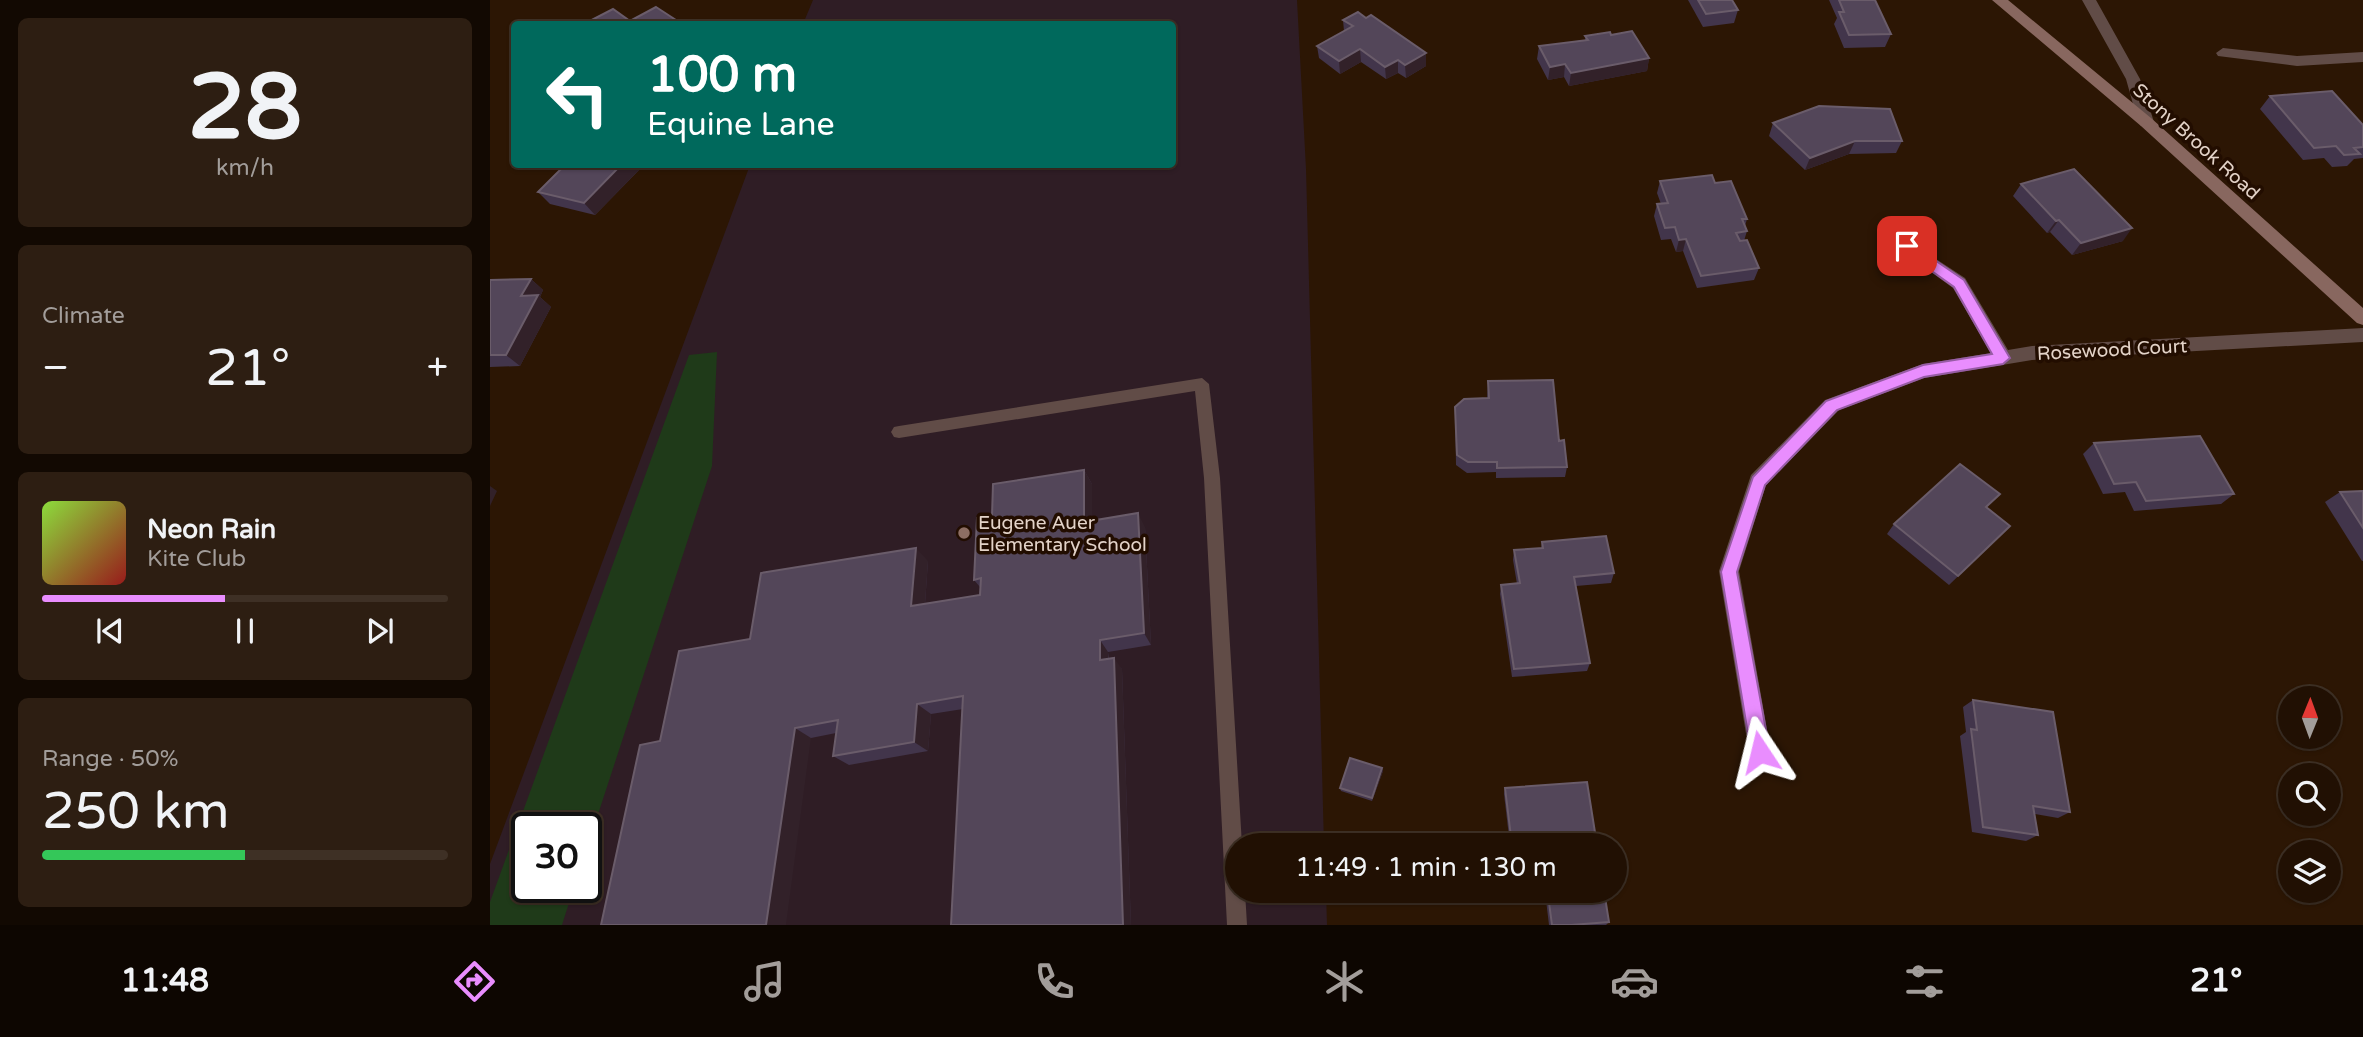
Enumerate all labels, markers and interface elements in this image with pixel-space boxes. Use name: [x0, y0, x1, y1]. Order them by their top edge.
text: 100 m: [647, 46, 797, 105]
icon: left: [532, 49, 623, 140]
text: 28: [188, 53, 302, 163]
street label: Stony Brook Road: [2129, 79, 2264, 204]
text: Equine Lane: [647, 106, 835, 144]
text: km/h: [216, 154, 274, 182]
pin: [1877, 216, 1937, 276]
icon: arrive: [1888, 227, 1926, 265]
text: Climate: [42, 302, 125, 330]
street label: Rosewood Court: [2036, 335, 2188, 365]
text: 21°: [205, 337, 290, 400]
text: −: [42, 345, 69, 391]
text: +: [427, 345, 448, 391]
place label: Eugene Auer Elementary School: [978, 512, 1147, 556]
text: Neon Rain: [147, 514, 276, 545]
marker: Eugene Auer Elementary School: [956, 525, 972, 541]
text: Kite Club: [147, 545, 246, 573]
icon: previous: [91, 612, 129, 650]
icon: pause: [226, 612, 264, 650]
icon: next: [361, 612, 399, 650]
north arrow: [2278, 686, 2342, 749]
map controls: [2278, 686, 2341, 903]
position arrow: [1723, 715, 1797, 789]
text: Range · 50%: [42, 745, 178, 773]
button: search: [2278, 763, 2341, 826]
text: 250 km: [42, 780, 230, 843]
speed limit sign: 30: [511, 812, 602, 903]
button: layers: [2278, 840, 2341, 903]
text: 11:49 · 1 min · 130 m: [1295, 852, 1557, 883]
icon: directions: [450, 957, 499, 1006]
icon: music: [740, 957, 789, 1006]
icon: phone: [1030, 957, 1079, 1006]
icon: climate: [1320, 957, 1369, 1006]
icon: car: [1610, 957, 1659, 1006]
icon: filters: [1900, 957, 1949, 1006]
text: 11:48: [120, 962, 209, 1000]
text: 21°: [2190, 962, 2242, 1000]

